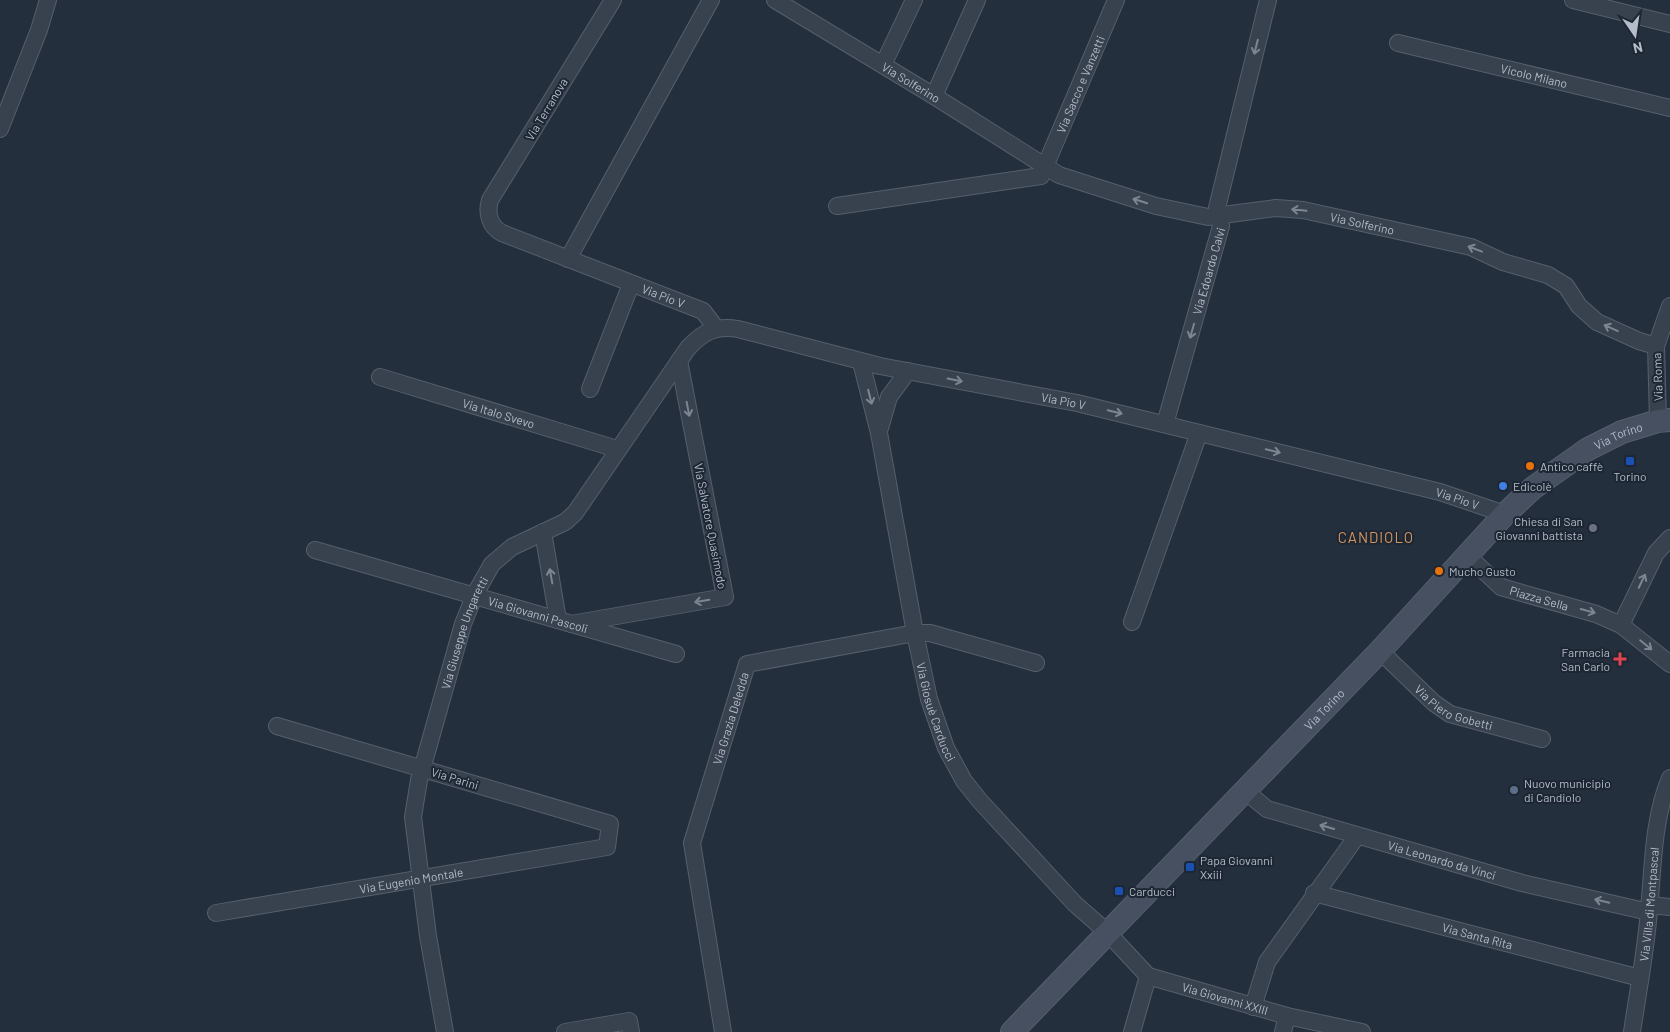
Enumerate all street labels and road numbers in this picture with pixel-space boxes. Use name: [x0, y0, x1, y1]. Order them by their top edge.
street label: Via Sacco e Vanzetti: [1053, 33, 1107, 135]
street label: Via Solferino: [879, 59, 943, 105]
street label: Vicolo Milano: [1499, 61, 1569, 90]
street label: Via Terranova: [522, 75, 570, 143]
street label: Via Solferino: [1329, 209, 1396, 237]
street label: Via Edoardo Calvi: [1189, 226, 1227, 316]
street label: Via Pio V: [640, 281, 687, 310]
street label: Via Roma: [1649, 352, 1665, 402]
street label: Via Pio V: [1040, 389, 1087, 412]
street label: Via Italo Svevo: [461, 395, 536, 431]
street label: Via Torino: [1591, 419, 1644, 452]
street label: Via Salvatore Quasimodo: [692, 462, 730, 590]
street label: Via Pio V: [1435, 484, 1481, 512]
street label: Via Giuseppe Ungaretti: [438, 574, 491, 691]
street label: Piazza Sella: [1508, 583, 1570, 613]
street label: Via Giovanni Pascoli: [486, 593, 589, 635]
street label: Via Giosuè Carducci: [914, 661, 959, 763]
street label: Via Grazia Deledda: [710, 670, 751, 766]
street label: Via Piero Gobetti: [1412, 682, 1494, 732]
street label: Via Torino: [1301, 686, 1347, 732]
street label: Via Parini: [430, 764, 480, 792]
street label: Via Leonardo da Vinci: [1386, 837, 1498, 882]
street label: Via Villa di Montpascal: [1636, 846, 1661, 962]
street label: Via Eugenio Montale: [358, 864, 464, 896]
street label: Via Santa Rita: [1441, 920, 1514, 952]
street label: Via Giovanni XXIII: [1180, 979, 1270, 1017]

